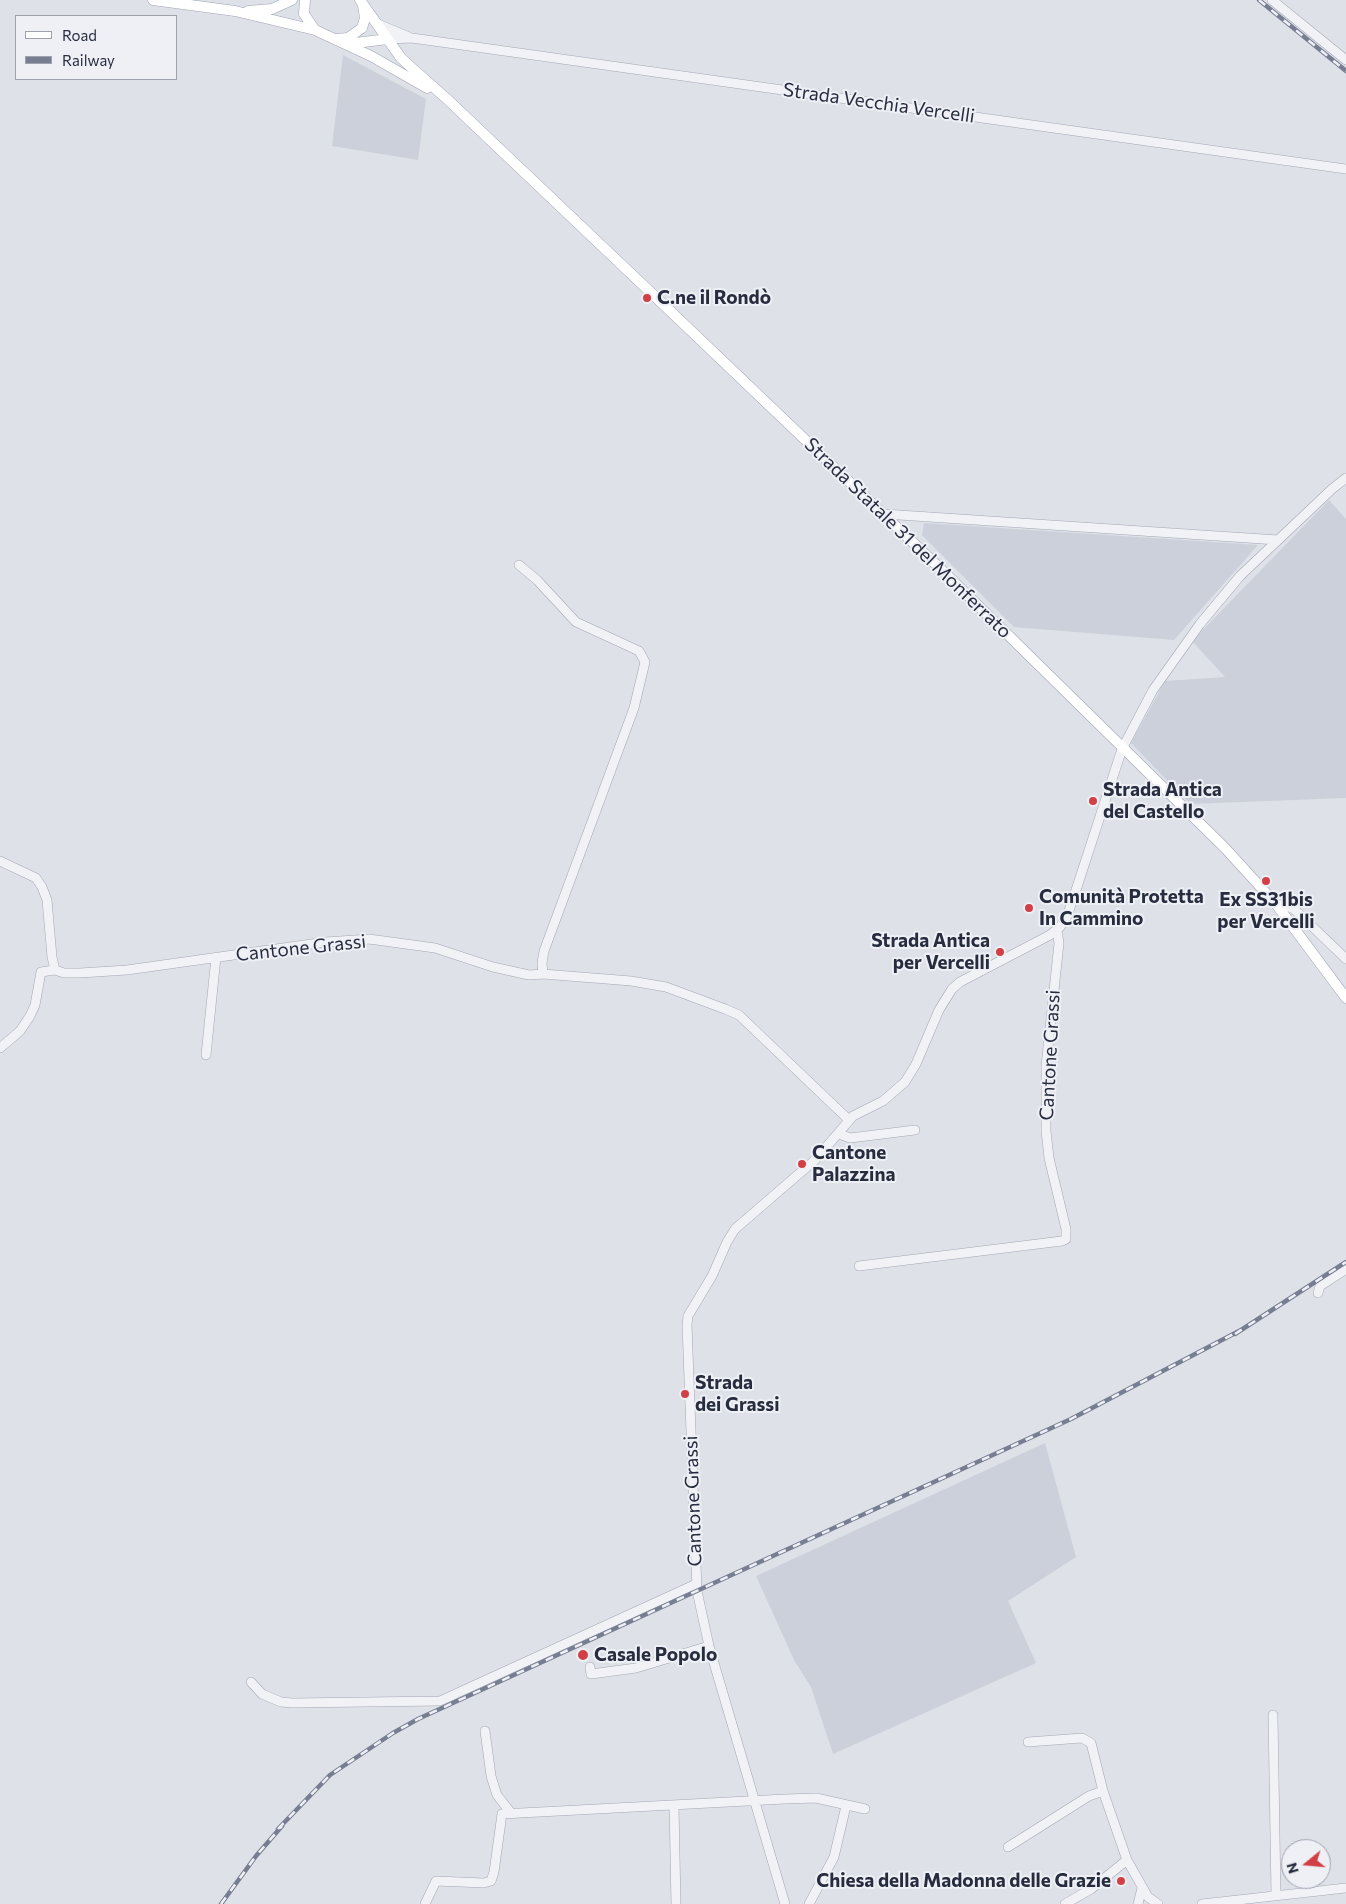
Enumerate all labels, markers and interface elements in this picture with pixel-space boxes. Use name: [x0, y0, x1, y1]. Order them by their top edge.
legend: [15, 15, 178, 80]
text: Road: [62, 26, 97, 44]
text: Railway: [62, 51, 115, 69]
street label: Strada Vecchia Vercelli: [782, 78, 976, 128]
place label: C.ne il Rondò: [657, 287, 771, 309]
marker: C.ne il Rondò: [641, 292, 653, 304]
street label: Strada Statale 31 del Monferrato: [800, 433, 1016, 643]
place label: Strada Antica del Castello: [1103, 779, 1222, 823]
marker: Strada Antica del Castello: [1087, 795, 1099, 807]
marker: Ex SS31bis per Vercelli: [1260, 875, 1272, 887]
place label: Comunità Protetta In Cammino: [1039, 886, 1204, 930]
place label: Ex SS31bis per Vercelli: [1217, 889, 1315, 933]
marker: Comunità Protetta In Cammino: [1023, 902, 1035, 914]
street label: Cantone Grassi: [235, 930, 367, 966]
place label: Strada Antica per Vercelli: [871, 930, 990, 974]
marker: Strada Antica per Vercelli: [994, 946, 1006, 958]
street label: Cantone Grassi: [1035, 989, 1065, 1121]
place label: Cantone Palazzina: [812, 1142, 895, 1186]
marker: Cantone Palazzina: [796, 1158, 808, 1170]
place label: Strada dei Grassi: [695, 1372, 779, 1416]
marker: Strada dei Grassi: [679, 1388, 691, 1400]
street label: Cantone Grassi: [679, 1435, 707, 1567]
place label: Casale Popolo: [594, 1644, 717, 1666]
marker: Casale Popolo: [576, 1648, 590, 1662]
north arrow: [1281, 1839, 1331, 1889]
text: N: [1282, 1861, 1302, 1876]
place label: Chiesa della Madonna delle Grazie: [816, 1870, 1111, 1892]
marker: Chiesa della Madonna delle Grazie: [1115, 1875, 1127, 1887]

